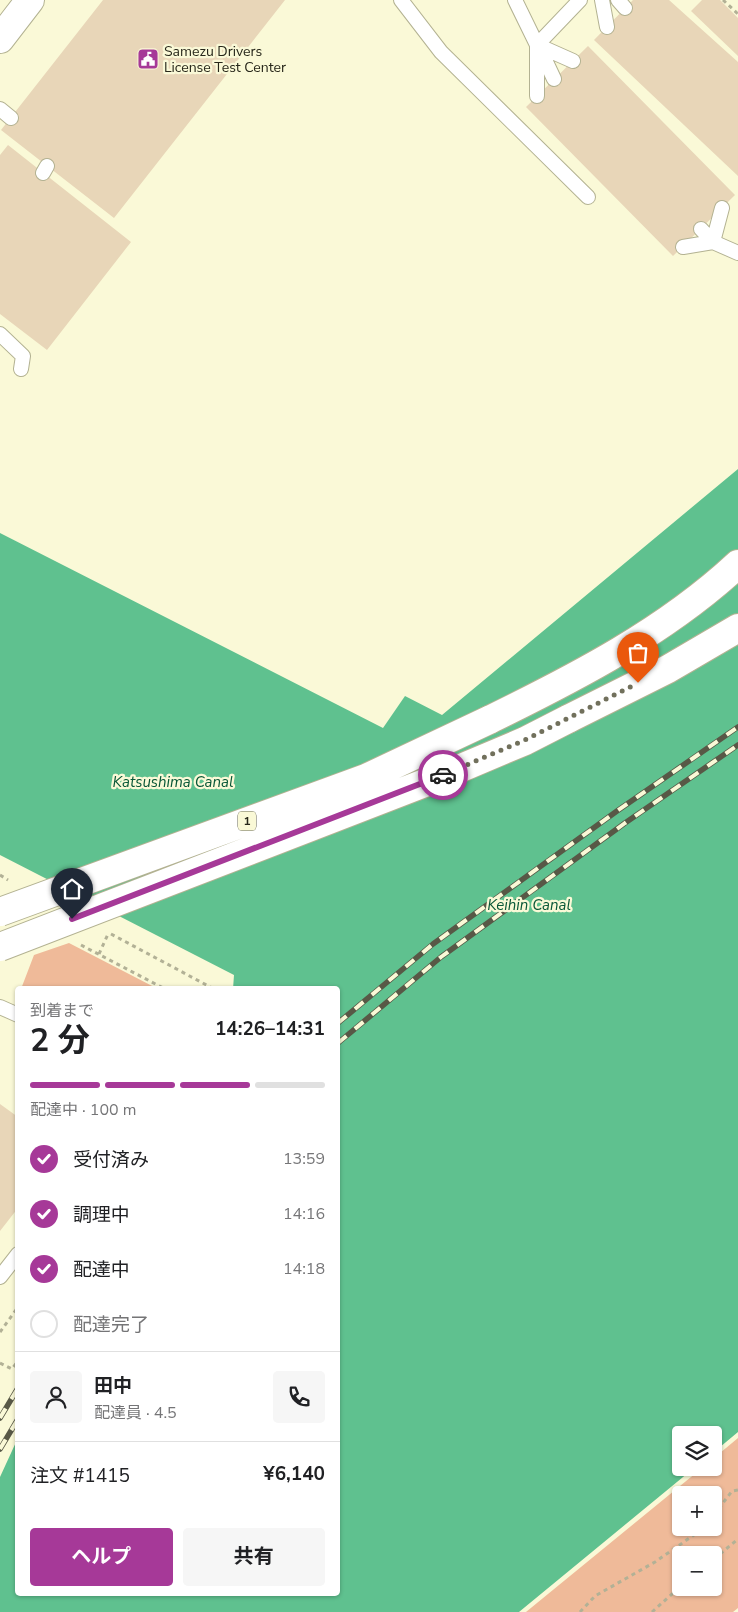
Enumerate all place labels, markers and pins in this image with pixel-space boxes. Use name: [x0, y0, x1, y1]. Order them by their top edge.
place label: Samezu Drivers License Test Center: [164, 42, 286, 77]
public building icon: Samezu Drivers License Test Center: [136, 47, 160, 71]
pin: [617, 632, 659, 683]
pin: [51, 868, 93, 919]

